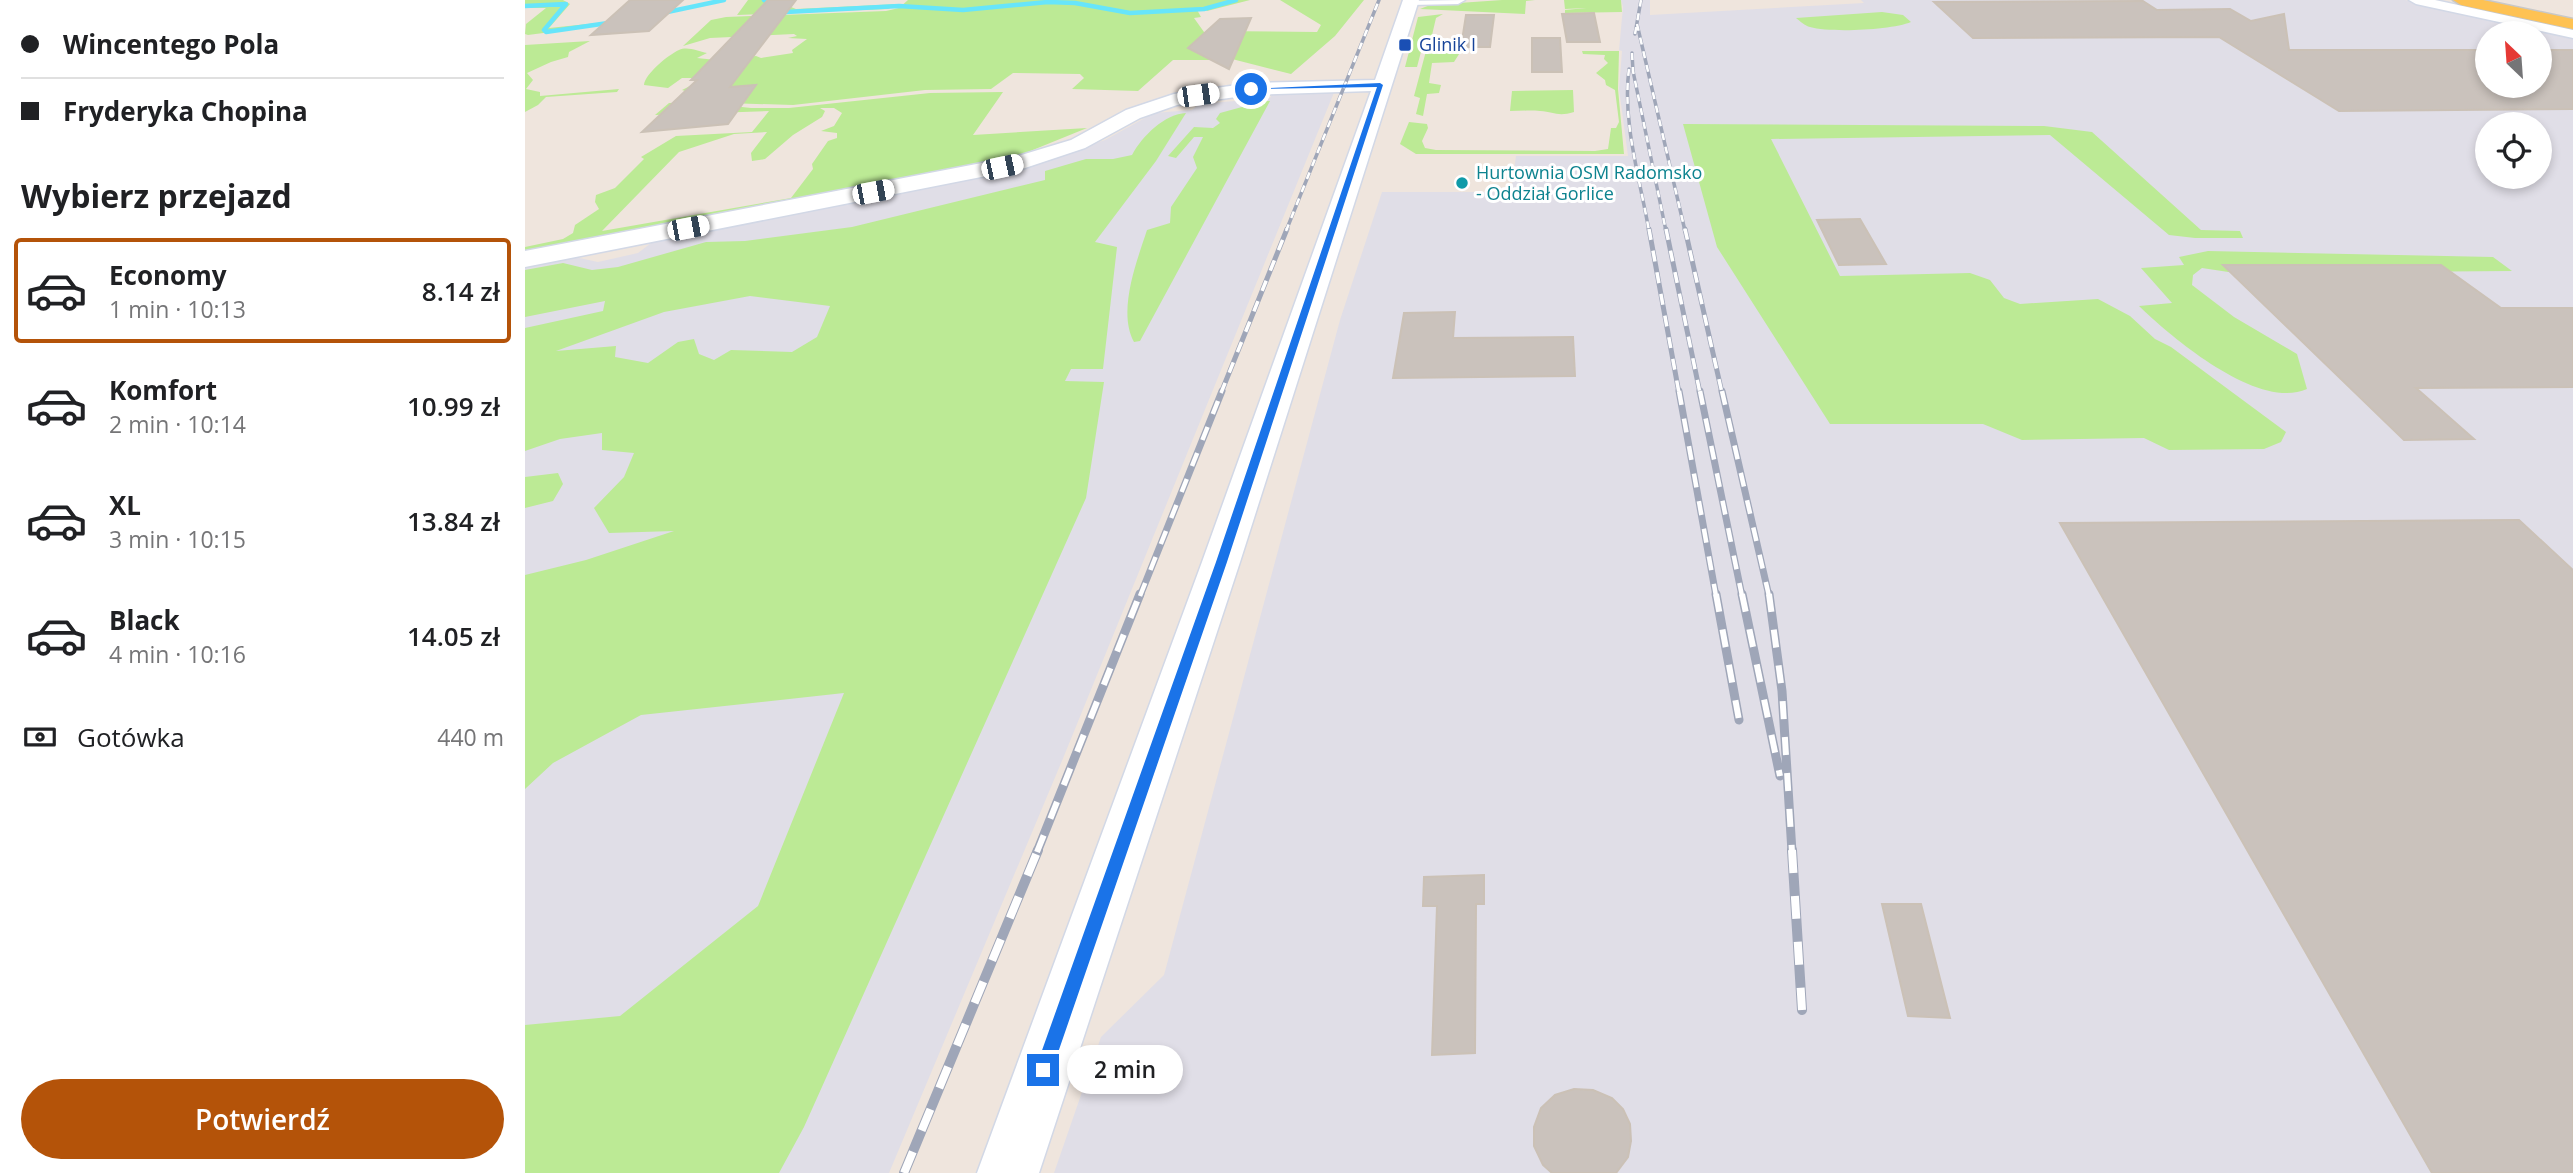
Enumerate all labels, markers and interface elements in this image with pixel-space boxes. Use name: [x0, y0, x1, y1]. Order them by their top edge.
north arrow: [2475, 21, 2551, 98]
map controls: [2475, 21, 2552, 189]
text: Wincentego Pola: [63, 26, 279, 62]
place label: Glinik I: [1419, 32, 1476, 56]
marker: Glinik I: [1397, 37, 1413, 53]
route start: [1235, 73, 1267, 105]
car: [1176, 82, 1221, 108]
text: Fryderyka Chopina: [63, 93, 308, 129]
button: locate: [2475, 112, 2552, 189]
car: [980, 152, 1025, 182]
place label: Hurtownia OSM Radomsko - Oddział Gorlice: [1476, 160, 1702, 205]
text: Wybierz przejazd: [21, 174, 292, 217]
marker: Hurtownia OSM Radomsko - Oddział Gorlice: [1454, 175, 1470, 191]
car: [851, 178, 896, 206]
car: [666, 214, 711, 242]
text: Economy: [109, 257, 227, 293]
icon: car: [25, 259, 88, 322]
text: 8.14 zł: [422, 273, 500, 309]
text: 1 min · 10:13: [109, 293, 246, 325]
text: Komfort: [109, 372, 217, 408]
icon: car: [25, 374, 88, 437]
text: 10.99 zł: [407, 388, 500, 424]
text: 2 min · 10:14: [109, 408, 246, 440]
text: XL: [109, 487, 141, 523]
icon: car: [25, 489, 88, 552]
text: 13.84 zł: [407, 503, 500, 539]
text: 3 min · 10:15: [109, 523, 246, 555]
text: Black: [109, 602, 180, 638]
icon: car: [25, 604, 88, 667]
text: 14.05 zł: [407, 618, 500, 654]
text: 4 min · 10:16: [109, 638, 246, 670]
icon: cash: [21, 718, 59, 756]
text: Gotówka: [77, 719, 185, 755]
text: 440 m: [437, 721, 504, 753]
callout: 2 min: [1067, 1046, 1183, 1094]
text: 2 min: [1094, 1053, 1156, 1085]
route end: [1027, 1054, 1059, 1086]
button: Potwierdź: [21, 1079, 504, 1159]

